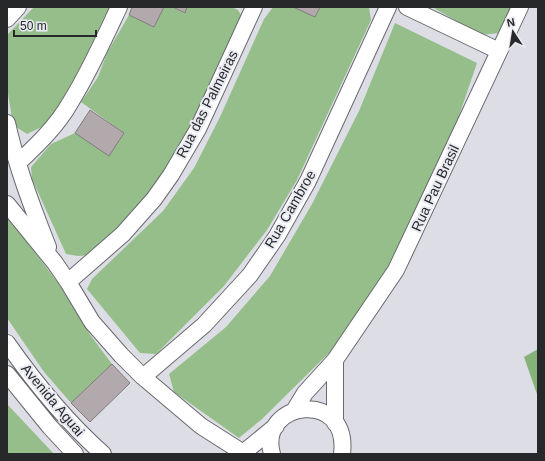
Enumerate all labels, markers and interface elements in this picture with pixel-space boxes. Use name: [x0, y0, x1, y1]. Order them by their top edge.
scale bar: [14, 12, 96, 38]
north arrow: [493, 12, 533, 52]
text: N: [506, 16, 516, 29]
text: 50 m: [20, 19, 47, 33]
street label: Rua das Palmeiras: [173, 48, 241, 160]
street label: Rua Pau Brasil: [408, 142, 462, 234]
street label: Rua Cambroe: [261, 167, 319, 251]
street label: Avenida Aguai: [18, 361, 88, 439]

